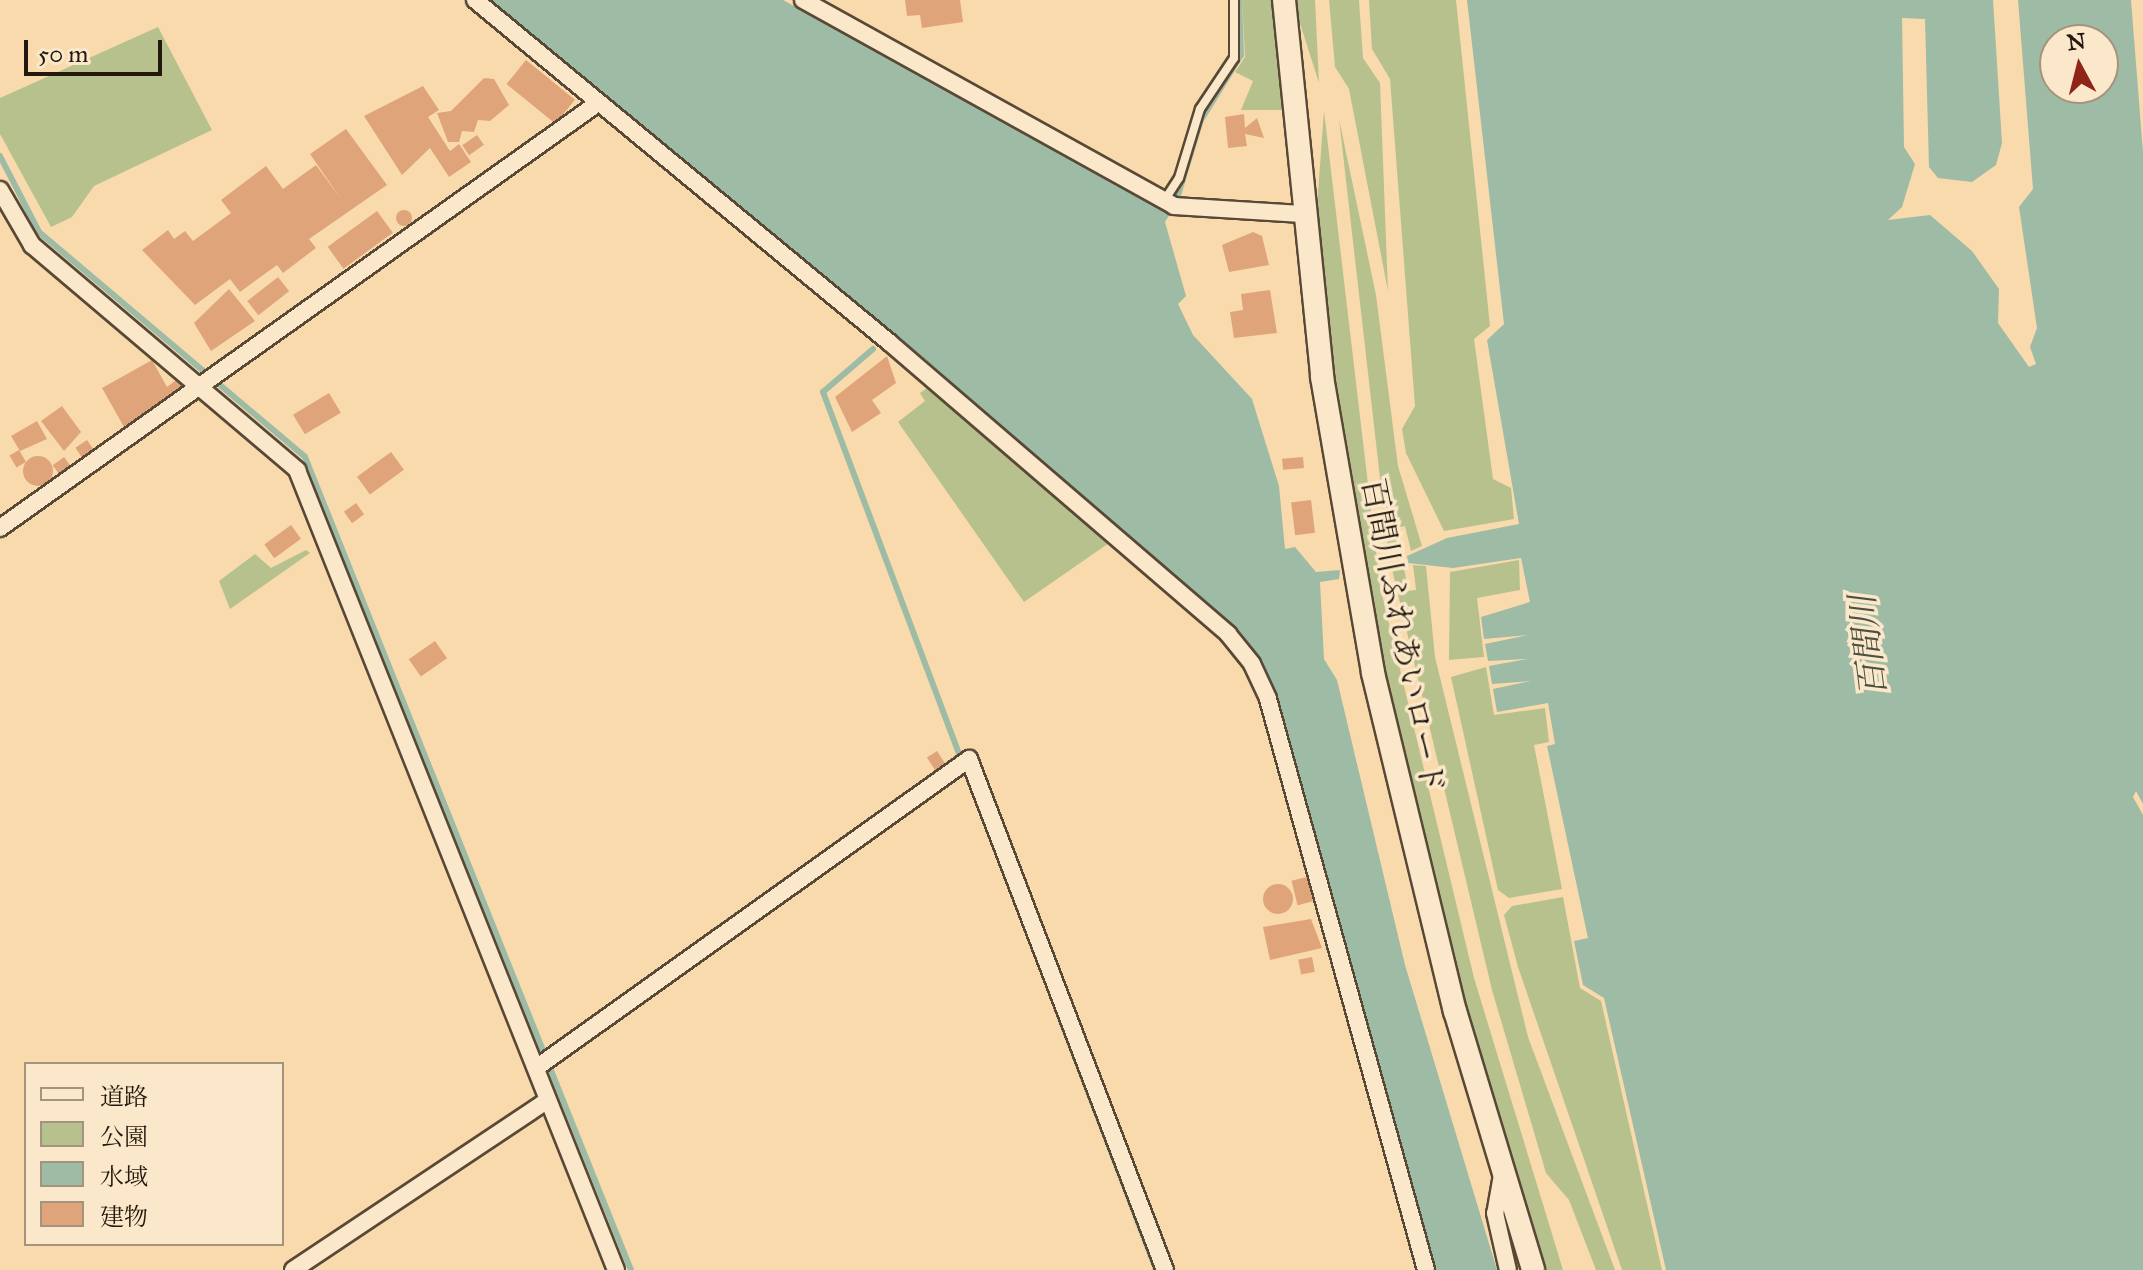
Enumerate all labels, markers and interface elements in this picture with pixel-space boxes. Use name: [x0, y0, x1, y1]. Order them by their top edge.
scale bar: [28, 24, 166, 74]
north arrow: [2039, 24, 2119, 104]
text: N: [2065, 27, 2087, 56]
text: 50 m: [38, 39, 88, 69]
street label: 百間川ふれあいロード: [1353, 475, 1451, 797]
water label: 百間川: [1842, 593, 1894, 699]
legend: [24, 1062, 284, 1246]
text: 道路: [100, 1082, 148, 1112]
text: 公園: [100, 1122, 148, 1152]
text: 水域: [100, 1162, 148, 1192]
text: 建物: [100, 1202, 148, 1232]

